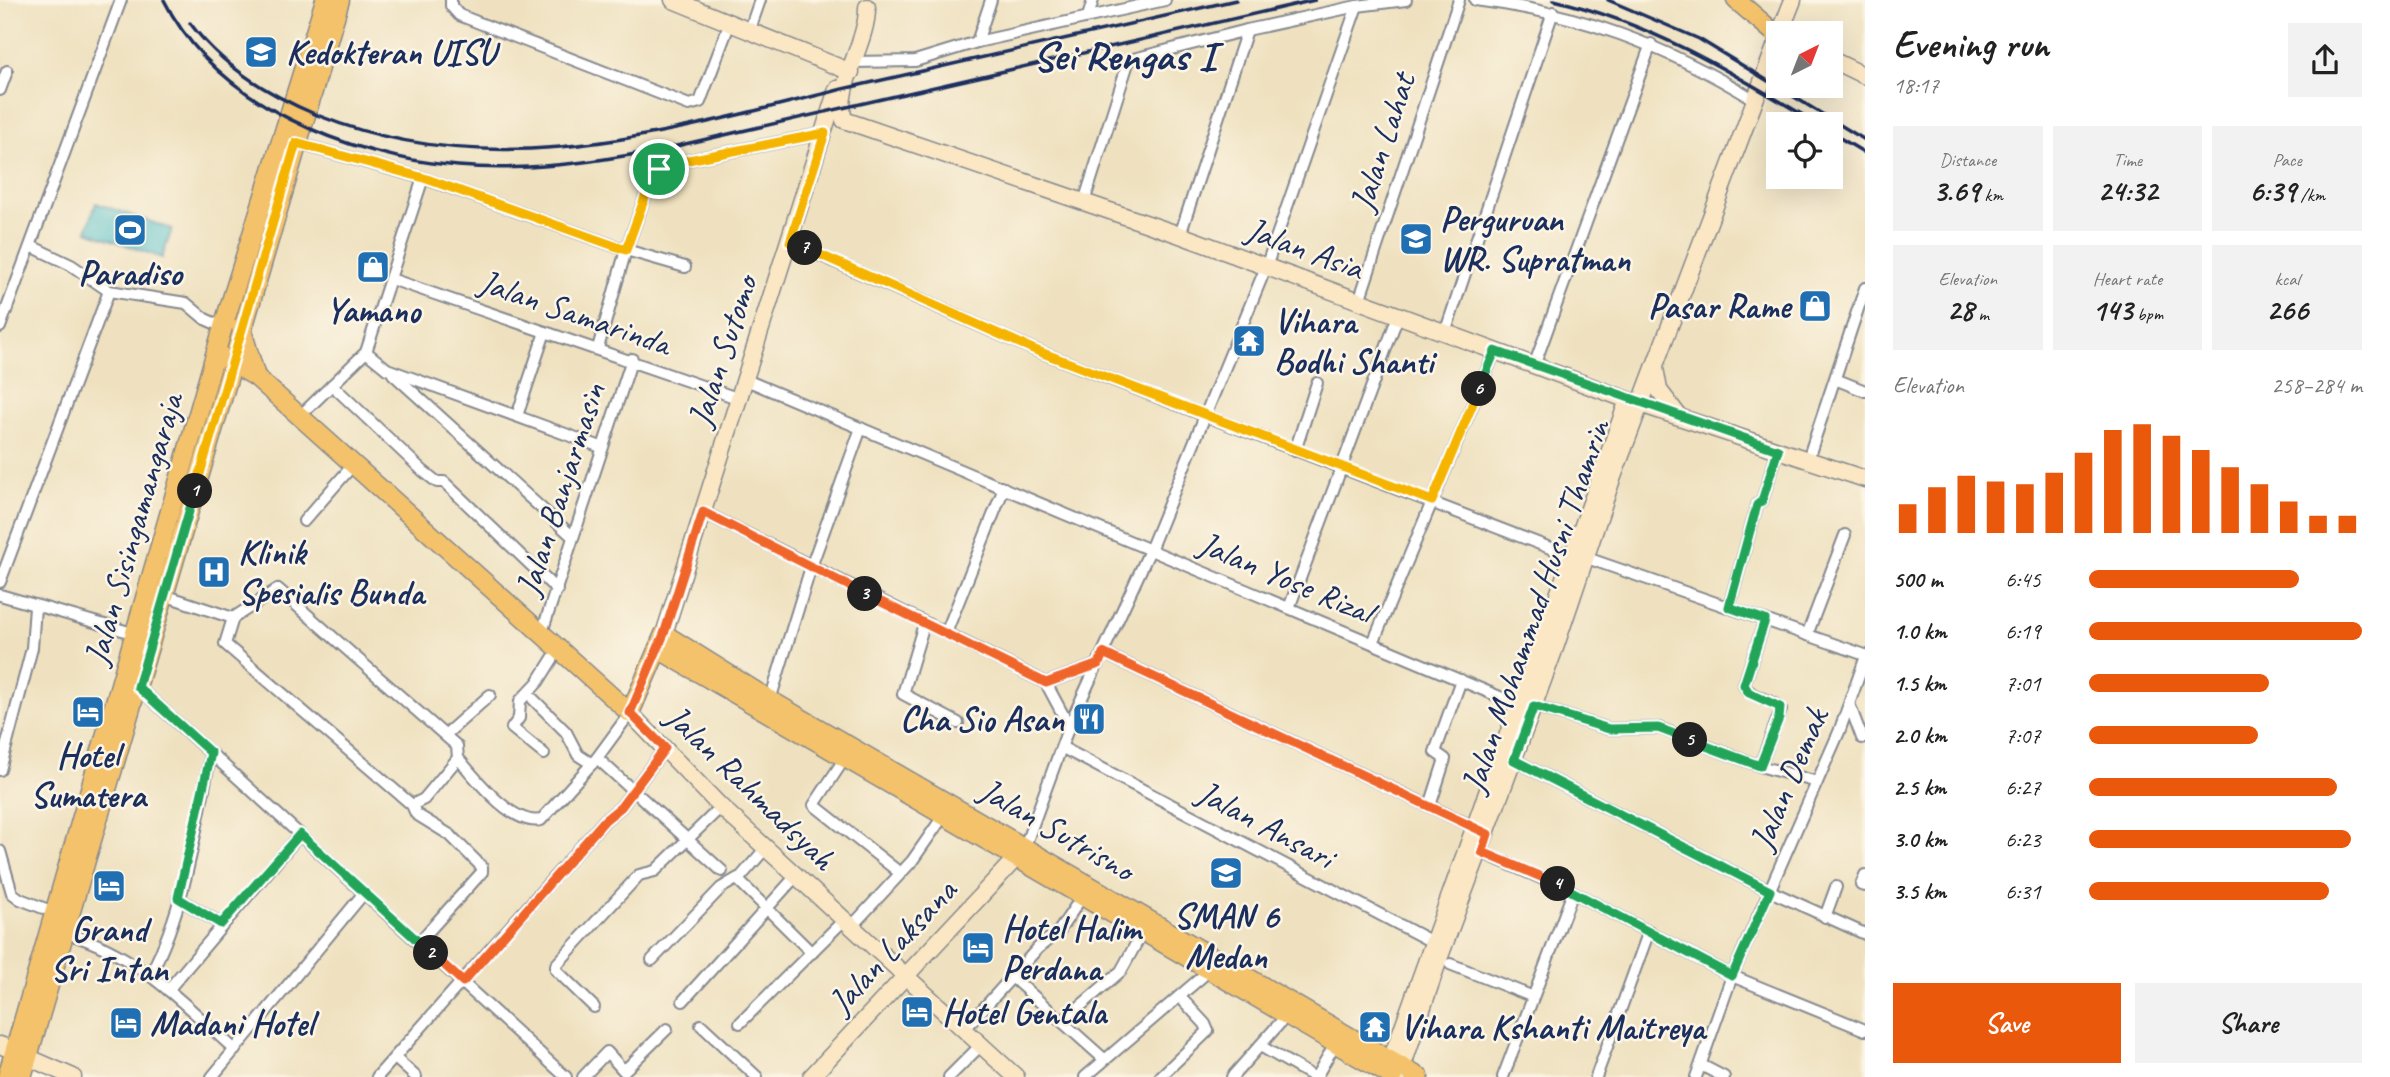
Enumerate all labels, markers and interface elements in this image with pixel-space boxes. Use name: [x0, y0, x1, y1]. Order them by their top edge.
north arrow: [1766, 21, 1843, 98]
map controls: [1766, 21, 1843, 189]
text: Evening run: [1893, 21, 2049, 68]
button: share: [2288, 23, 2362, 97]
place label: Kedokteran UISU: [286, 30, 501, 75]
district label: Sei Rengas I: [1033, 30, 1224, 83]
school or university icon: Kedokteran UISU: [242, 33, 280, 71]
street label: Jalan Lahat: [1339, 64, 1427, 218]
text: 18:17: [1893, 71, 1939, 100]
button: locate: [1766, 112, 1843, 189]
pin: [629, 139, 689, 199]
text: Distance: [1939, 148, 1996, 172]
text: Time: [2113, 148, 2142, 172]
text: Pace: [2273, 148, 2302, 172]
icon: arrive: [640, 150, 678, 188]
text: 3.69: [1933, 172, 1980, 210]
text: 24:32: [2098, 172, 2157, 210]
text: 6:39: [2249, 172, 2296, 210]
text: km: [1980, 183, 2003, 207]
text: /km: [2296, 183, 2325, 207]
place label: Perguruan WR. Supratman: [1440, 197, 1631, 282]
street label: Jalan Asia: [1238, 206, 1372, 291]
sports icon: Paradiso: [111, 211, 149, 249]
school or university icon: Perguruan WR. Supratman: [1397, 220, 1435, 258]
pin: 7: [788, 230, 822, 266]
text: 7: [800, 235, 809, 259]
shop icon: Yamano: [354, 248, 392, 286]
place label: Paradiso: [78, 251, 184, 296]
street label: Jalan Samarinda: [471, 258, 679, 367]
street label: Jalan Sutomo: [676, 267, 769, 434]
text: Elevation: [1939, 267, 1997, 291]
text: Heart rate: [2093, 267, 2162, 291]
text: kcal: [2275, 267, 2300, 291]
place label: Pasar Rame: [1648, 284, 1793, 329]
shop icon: Pasar Rame: [1796, 287, 1834, 325]
place label: Yamano: [326, 288, 422, 333]
text: 28: [1947, 291, 1974, 329]
text: 143: [2092, 291, 2132, 329]
text: 266: [2266, 291, 2308, 329]
place label: Vihara Bodhi Shanti: [1274, 299, 1437, 384]
text: m: [1974, 302, 1989, 326]
text: bpm: [2132, 302, 2163, 326]
temple icon: Vihara Bodhi Shanti: [1230, 322, 1268, 360]
text: Elevation: [1893, 371, 1964, 400]
text: 258–284 m: [2271, 371, 2362, 400]
pin: 6: [1462, 372, 1496, 406]
text: 6: [1474, 376, 1483, 400]
street label: Jalan Banjarmasin: [504, 377, 616, 603]
street label: Jalan Sisingamangaraja: [73, 386, 194, 672]
street label: Jalan Mohammad Husni Thamrin: [1450, 412, 1621, 801]
pin: 1: [178, 474, 212, 508]
text: 1: [190, 478, 199, 502]
street label: Jalan Yose Rizal: [1190, 520, 1385, 637]
place label: Klinik Spesialis Bunda: [238, 530, 427, 615]
hospital icon: Klinik Spesialis Bunda: [195, 553, 233, 591]
text: 500 m: [1893, 565, 1942, 594]
text: 6:45: [2005, 565, 2041, 594]
pin: 3: [848, 576, 882, 612]
text: 3: [860, 581, 869, 605]
text: 1.0 km: [1893, 617, 1947, 646]
text: 6:19: [2005, 617, 2041, 646]
text: 1.5 km: [1893, 669, 1946, 698]
text: 7:01: [2005, 669, 2041, 698]
hotel icon: Hotel Sumatera: [69, 693, 107, 731]
street label: Jalan Rahmadsyah: [654, 693, 847, 881]
place label: Cha Sio Asan: [900, 697, 1065, 742]
street label: Jalan Demak: [1738, 699, 1840, 858]
restaurant icon: Cha Sio Asan: [1070, 700, 1108, 738]
text: 2.0 km: [1893, 721, 1947, 750]
text: 7:07: [2005, 721, 2041, 750]
pin: 5: [1672, 722, 1708, 758]
text: 5: [1685, 727, 1694, 751]
place label: Hotel Sumatera: [30, 733, 149, 818]
street label: Jalan Sutrisno: [970, 766, 1145, 893]
street label: Jalan Ansari: [1188, 769, 1346, 881]
text: 2.5 km: [1893, 773, 1946, 802]
text: 6:27: [2005, 773, 2041, 802]
text: 3.0 km: [1893, 825, 1947, 854]
text: 6:23: [2005, 825, 2041, 854]
school or university icon: SMAN 6 Medan: [1207, 854, 1245, 892]
pin: 4: [1540, 866, 1576, 902]
hotel icon: Grand Sri Intan: [90, 867, 128, 905]
street label: Jalan Laksana: [817, 868, 968, 1025]
text: 4: [1553, 871, 1562, 895]
text: 3.5 km: [1893, 877, 1946, 906]
text: 6:31: [2005, 877, 2041, 906]
place label: SMAN 6 Medan: [1173, 894, 1281, 979]
place label: Hotel Halim Perdana: [1002, 906, 1144, 991]
place label: Grand Sri Intan: [50, 907, 169, 992]
hotel icon: Hotel Halim Perdana: [959, 929, 997, 967]
pin: 2: [414, 936, 448, 970]
text: 2: [426, 940, 435, 964]
button: Save: [1893, 983, 2121, 1063]
button: Share: [2135, 983, 2362, 1063]
place label: Hotel Gentala: [942, 990, 1109, 1035]
hotel icon: Hotel Gentala: [898, 993, 936, 1031]
place label: Madani Hotel: [150, 1001, 320, 1046]
hotel icon: Madani Hotel: [107, 1004, 145, 1042]
place label: Vihara Kshanti Maitreya: [1400, 1005, 1708, 1050]
temple icon: Vihara Kshanti Maitreya: [1356, 1008, 1394, 1046]

